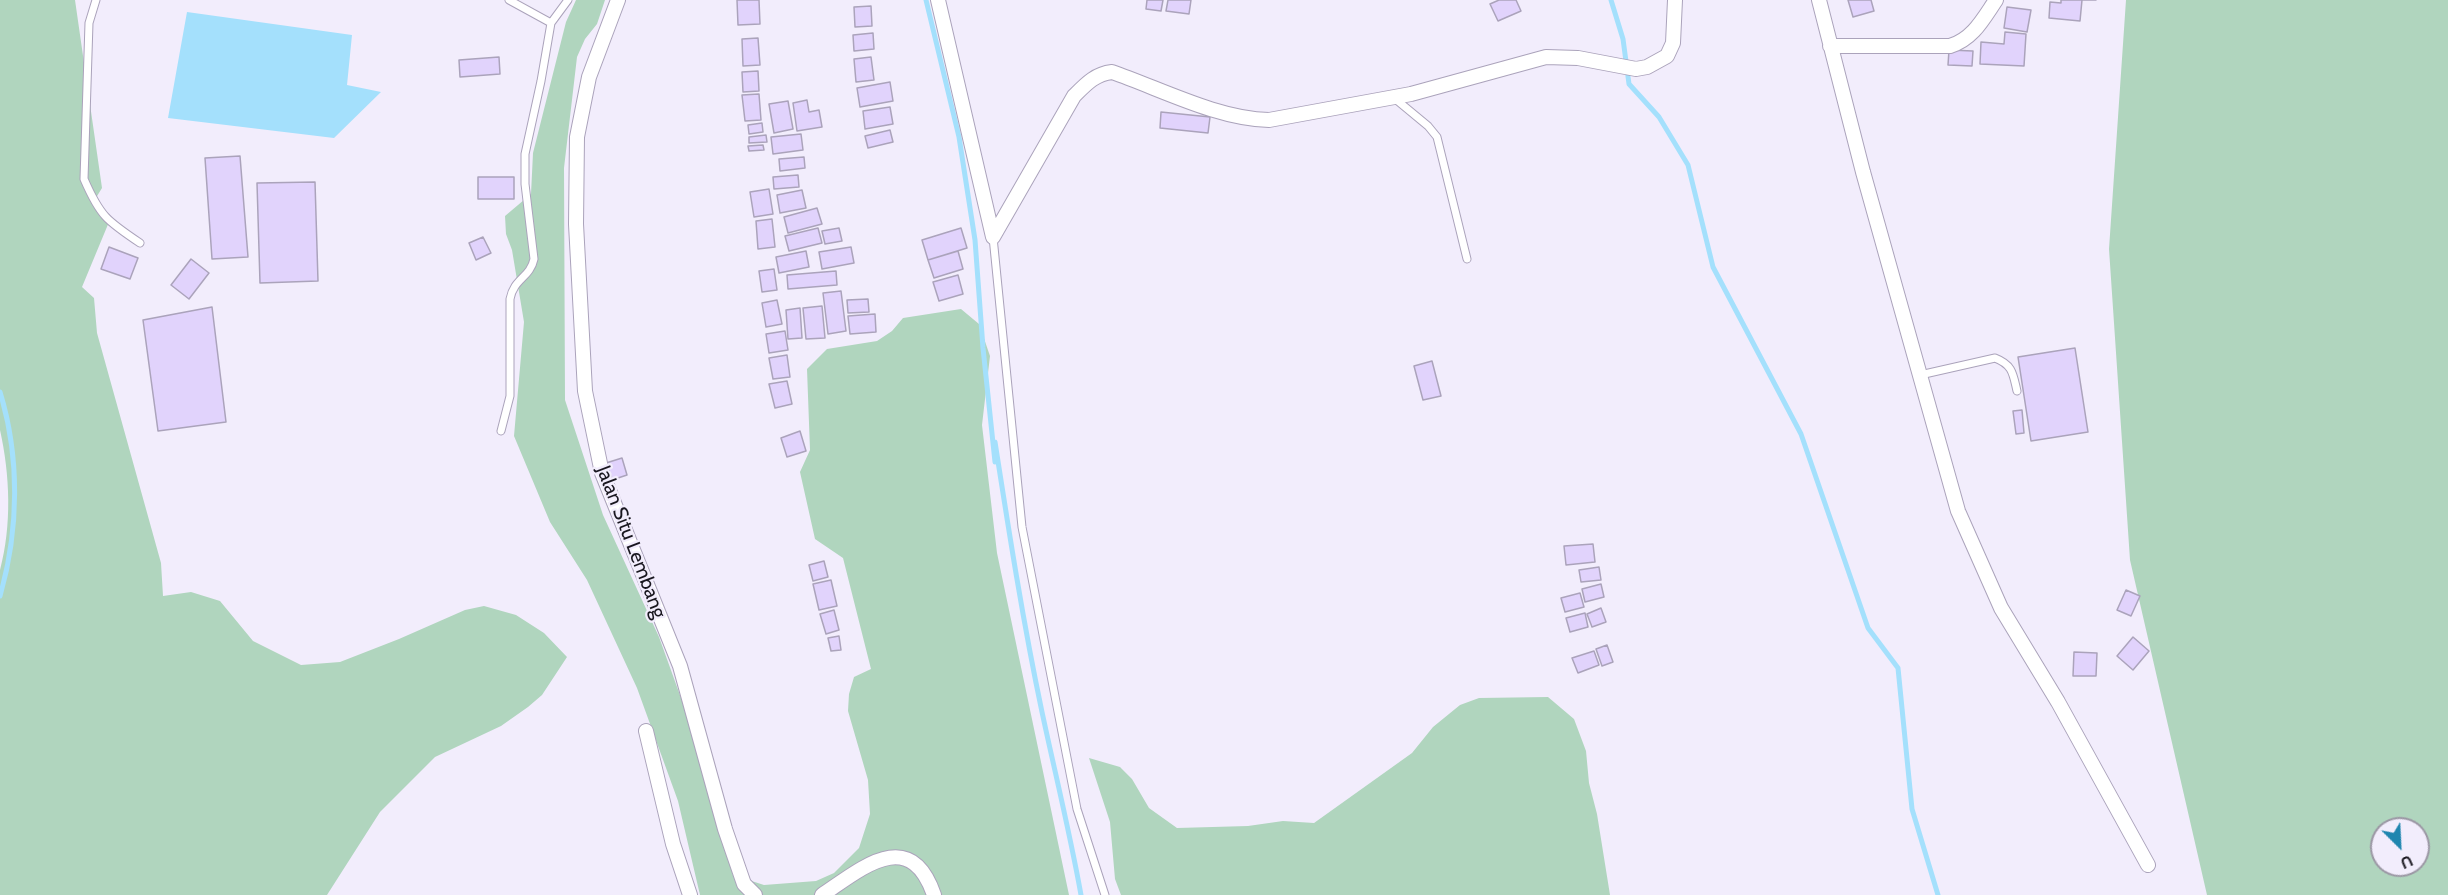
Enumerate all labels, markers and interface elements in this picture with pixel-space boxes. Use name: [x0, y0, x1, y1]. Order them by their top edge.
street label: Jalan Situ Lembang: [591, 462, 671, 622]
north arrow: [2370, 817, 2430, 877]
text: U: [2398, 851, 2416, 873]

